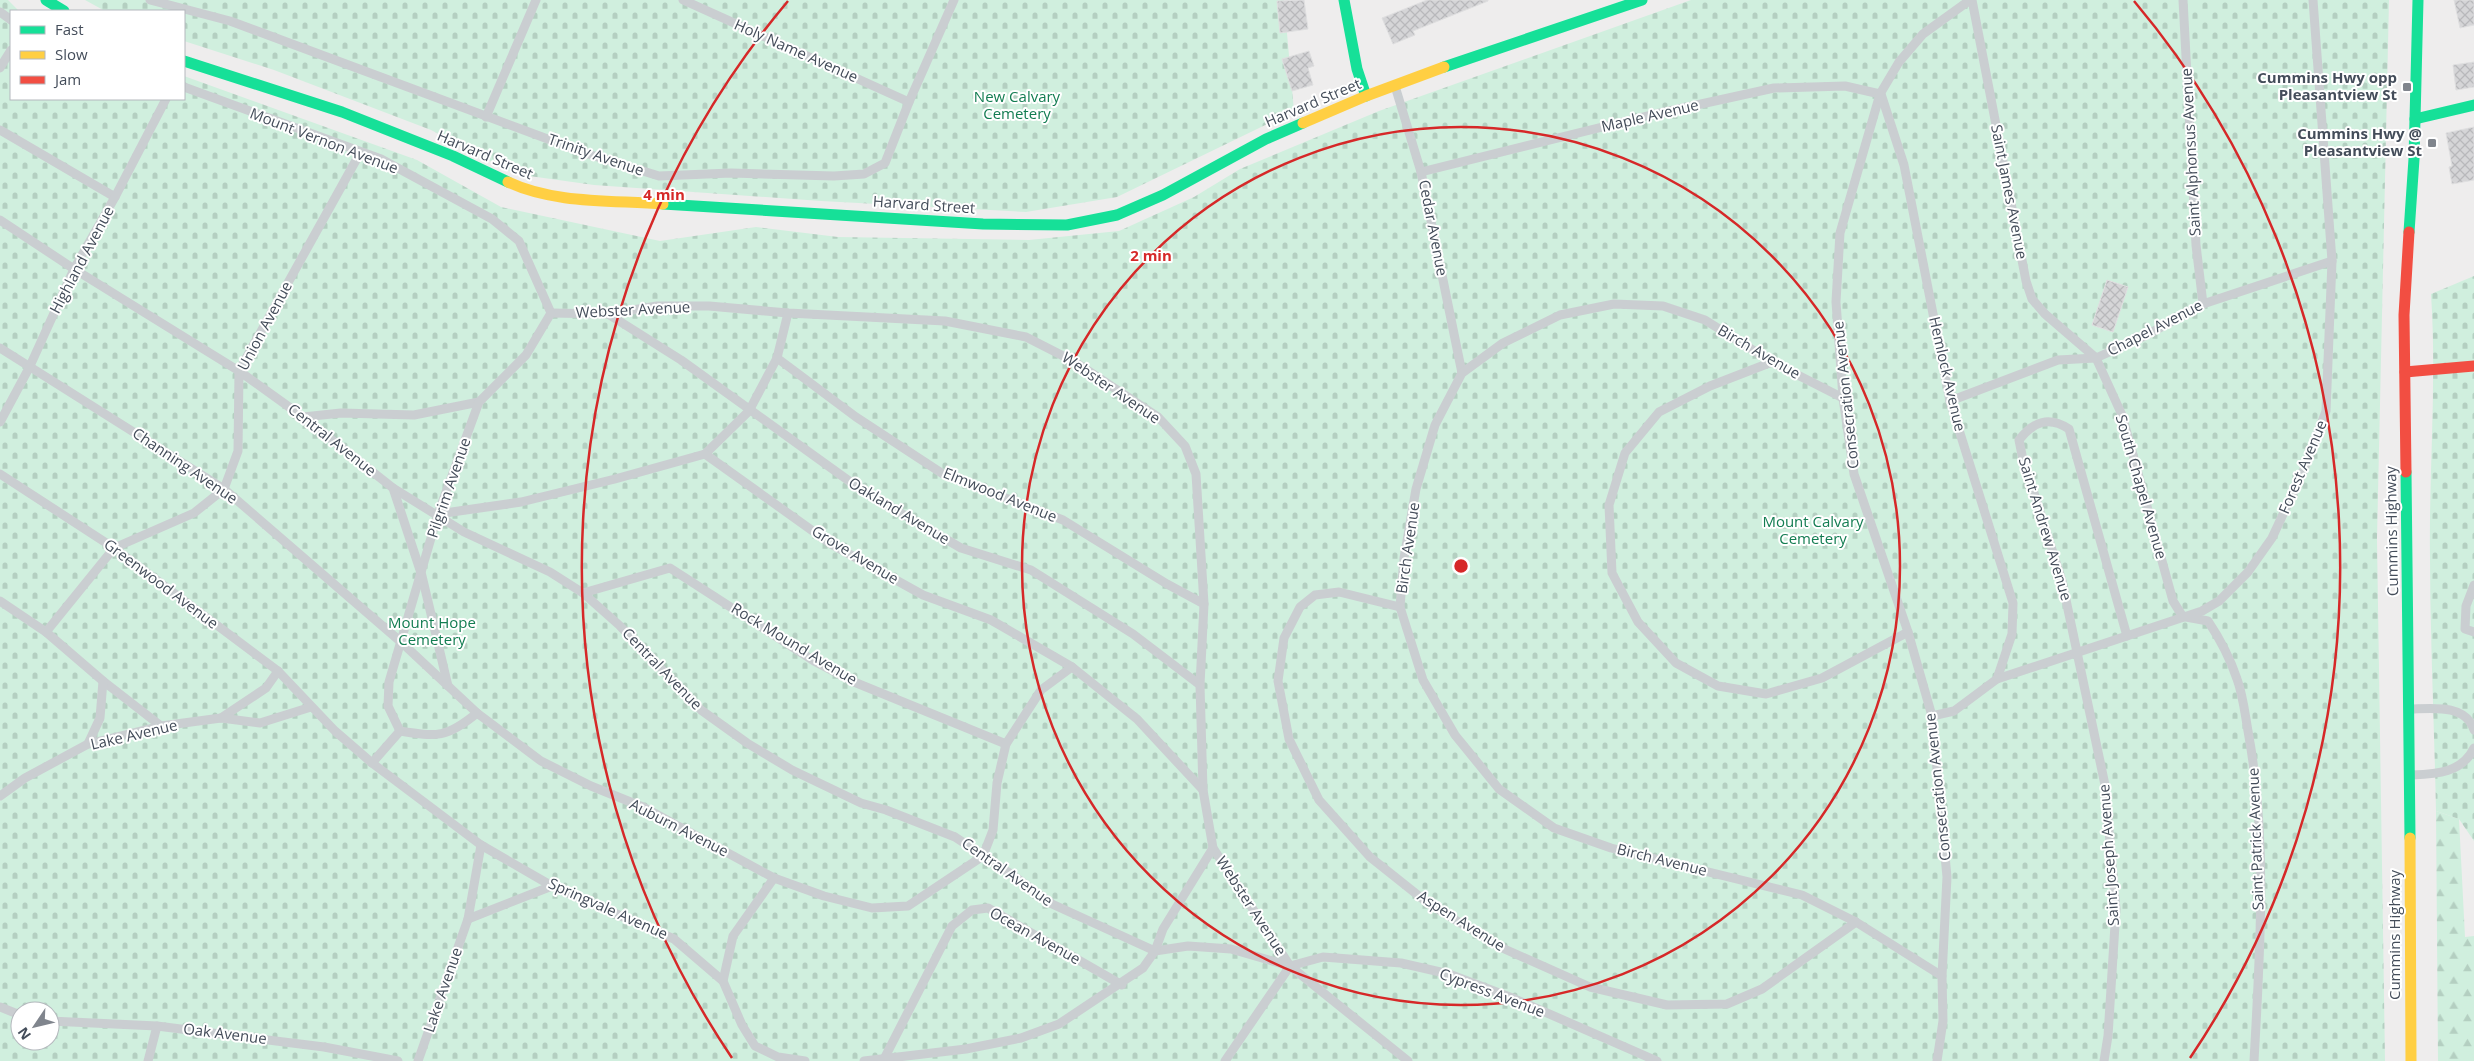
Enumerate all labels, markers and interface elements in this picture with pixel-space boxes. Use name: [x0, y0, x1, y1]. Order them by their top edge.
legend: [10, 10, 185, 100]
street label: Holy Name Avenue: [731, 14, 861, 86]
text: Fast: [55, 19, 84, 39]
text: Slow: [55, 44, 88, 64]
place label: Cummins Hwy opp Pleasantview St: [2257, 67, 2397, 104]
street label: Saint Alphonsus Avenue: [2176, 68, 2204, 237]
text: Jam: [53, 69, 81, 89]
street label: Harvard Street: [1262, 73, 1364, 131]
marker: Cummins Hwy opp Pleasantview St: [2401, 81, 2413, 93]
park label: New Calvary Cemetery: [974, 86, 1061, 123]
street label: Maple Avenue: [1599, 94, 1700, 136]
street label: Mount Vernon Avenue: [247, 103, 401, 178]
street label: Saint James Avenue: [1987, 123, 2033, 261]
place label: Cummins Hwy @ Pleasantview St: [2297, 123, 2422, 160]
street label: Harvard Street: [434, 125, 536, 183]
street label: Trinity Avenue: [546, 128, 647, 180]
marker: Cummins Hwy @ Pleasantview St: [2426, 137, 2438, 149]
street label: Cedar Avenue: [1415, 178, 1453, 278]
text: 4 min: [643, 184, 685, 204]
street label: Harvard Street: [872, 190, 976, 218]
street label: Highland Avenue: [44, 202, 118, 317]
text: 2 min: [1130, 245, 1172, 265]
street label: Union Avenue: [232, 277, 296, 374]
street label: Chapel Avenue: [2103, 294, 2206, 360]
street label: Webster Avenue: [575, 296, 691, 322]
street label: Hemlock Avenue: [1925, 314, 1971, 433]
street label: Birch Avenue: [1715, 319, 1804, 383]
street label: Consecration Avenue: [1827, 320, 1863, 470]
street label: Webster Avenue: [1058, 347, 1165, 428]
street label: Central Avenue: [284, 398, 381, 480]
street label: South Chapel Avenue: [2112, 412, 2172, 561]
street label: Forest Avenue: [2273, 417, 2331, 517]
street label: Channing Avenue: [129, 423, 242, 508]
street label: Pilgrim Avenue: [422, 435, 475, 540]
street label: Saint Andrew Avenue: [2015, 455, 2077, 603]
street label: Elmwood Avenue: [941, 462, 1060, 526]
street label: Cummins Highway: [2380, 465, 2402, 596]
street label: Oakland Avenue: [845, 472, 954, 548]
street label: Birch Avenue: [1391, 501, 1423, 595]
park label: Mount Calvary Cemetery: [1762, 511, 1864, 548]
street label: Grove Avenue: [808, 520, 903, 588]
street label: Greenwood Avenue: [100, 534, 223, 633]
centre of rings: [1452, 557, 1470, 575]
street label: Rock Mound Avenue: [728, 598, 861, 689]
park label: Mount Hope Cemetery: [388, 612, 476, 649]
street label: Central Avenue: [618, 623, 707, 714]
street label: Consecration Avenue: [1919, 712, 1955, 862]
street label: Lake Avenue: [88, 714, 179, 754]
street label: Saint Patrick Avenue: [2243, 767, 2267, 911]
street label: Saint Joseph Avenue: [2093, 784, 2123, 927]
street label: Auburn Avenue: [627, 794, 732, 861]
street label: Central Avenue: [958, 832, 1057, 910]
street label: Birch Avenue: [1615, 838, 1709, 880]
street label: Webster Avenue: [1212, 852, 1291, 959]
street label: Cummins Highway: [2384, 869, 2404, 1000]
street label: Springvale Avenue: [545, 873, 671, 943]
street label: Aspen Avenue: [1414, 885, 1509, 955]
street label: Ocean Avenue: [986, 902, 1084, 968]
street label: Lake Avenue: [418, 945, 466, 1035]
street label: Cypress Avenue: [1437, 963, 1548, 1021]
north arrow: [10, 1001, 60, 1051]
street label: Oak Avenue: [182, 1018, 268, 1048]
text: N: [13, 1024, 35, 1044]

